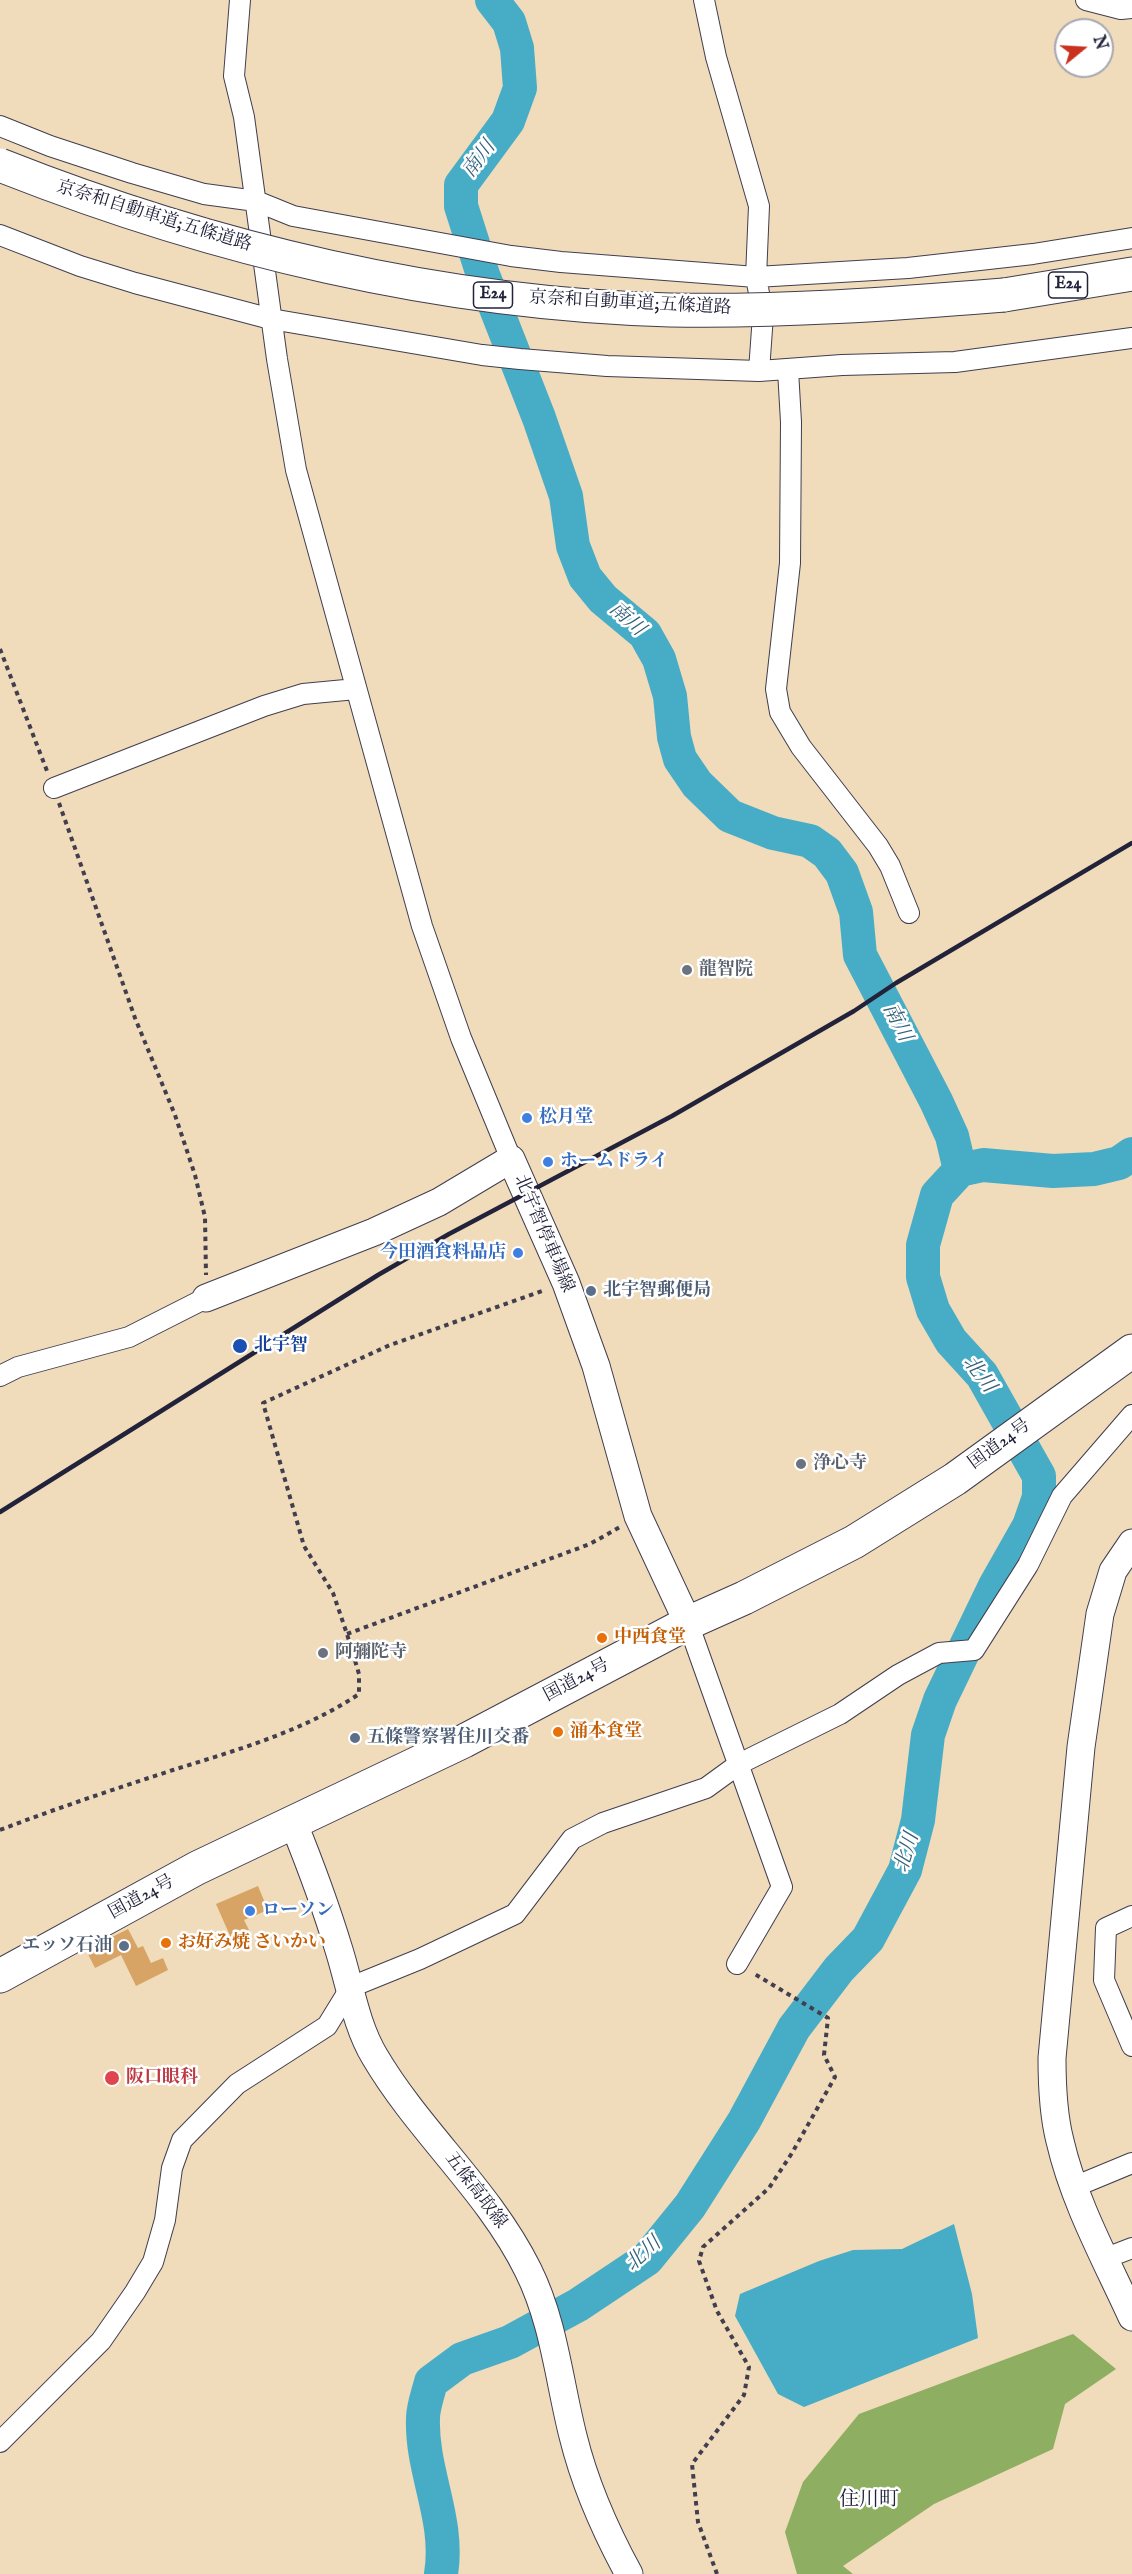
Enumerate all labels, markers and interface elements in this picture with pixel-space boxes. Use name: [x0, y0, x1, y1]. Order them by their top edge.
north arrow: [1054, 18, 1114, 78]
text: N: [1088, 33, 1111, 53]
water label: 南川: [458, 137, 502, 183]
street label: 京奈和自動車道;五條道路: [54, 177, 254, 257]
road number: E24: [1048, 272, 1088, 298]
road number: E24: [474, 282, 512, 308]
street label: 京奈和自動車道;五條道路: [528, 288, 732, 320]
water label: 南川: [603, 598, 649, 642]
place label: 龍智院: [699, 959, 753, 981]
marker: 龍智院: [680, 963, 694, 977]
water label: 南川: [876, 1000, 916, 1046]
place label: 松月堂: [539, 1107, 593, 1129]
marker: 松月堂: [520, 1111, 534, 1125]
place label: ホームドライ: [560, 1151, 668, 1173]
marker: ホームドライ: [541, 1155, 555, 1169]
street label: 北宇智停車場線: [508, 1172, 578, 1296]
place label: 今田酒食料品店: [380, 1242, 506, 1264]
marker: 今田酒食料品店: [511, 1246, 525, 1260]
place label: 北宇智郵便局: [603, 1280, 711, 1302]
marker: 北宇智郵便局: [584, 1284, 598, 1298]
place label: 北宇智: [254, 1335, 308, 1357]
marker: 北宇智: [231, 1337, 249, 1355]
water label: 北川: [956, 1352, 1000, 1398]
street label: 国道24号: [965, 1415, 1035, 1475]
place label: 浄心寺: [813, 1453, 867, 1475]
marker: 浄心寺: [794, 1457, 808, 1471]
place label: 中西食堂: [614, 1627, 686, 1649]
marker: 中西食堂: [595, 1631, 609, 1645]
place label: 阿彌陀寺: [335, 1642, 407, 1664]
marker: 阿彌陀寺: [316, 1646, 330, 1660]
street label: 国道24号: [540, 1655, 614, 1707]
place label: 涌本食堂: [570, 1721, 642, 1743]
marker: 涌本食堂: [551, 1725, 565, 1739]
place label: 五條警察署住川交番: [367, 1727, 529, 1749]
marker: 五條警察署住川交番: [348, 1731, 362, 1745]
water label: 北川: [891, 1830, 925, 1876]
street label: 国道24号: [106, 1871, 178, 1925]
place label: ローソン: [262, 1900, 334, 1922]
marker: ローソン: [243, 1904, 257, 1918]
place label: お好み焼 さいかい: [178, 1932, 326, 1954]
place label: エッソ石油: [22, 1935, 112, 1957]
marker: お好み焼 さいかい: [159, 1936, 173, 1950]
marker: エッソ石油: [117, 1939, 131, 1953]
place label: 阪口眼科: [126, 2067, 198, 2089]
marker: 阪口眼科: [103, 2069, 121, 2087]
street label: 五條高取線: [439, 2149, 511, 2233]
water label: 北川: [621, 2233, 667, 2277]
district label: 住川町: [839, 2489, 899, 2513]

